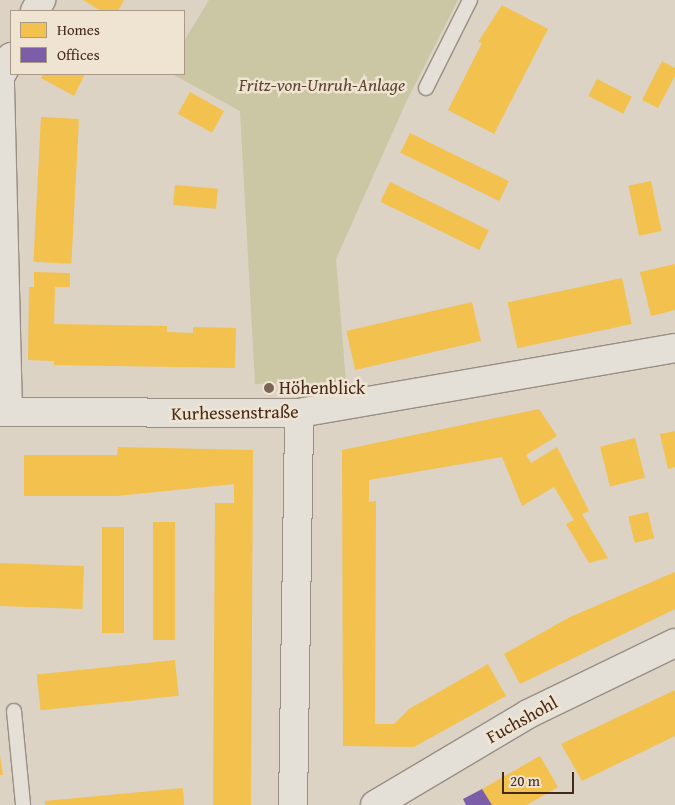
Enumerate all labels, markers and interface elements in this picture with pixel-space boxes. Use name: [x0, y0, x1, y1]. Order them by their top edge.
legend: [10, 10, 185, 75]
text: Homes: [57, 19, 100, 40]
text: Offices: [57, 44, 100, 65]
park label: Fritz-von-Unruh-Anlage: [239, 74, 405, 96]
place label: Höhenblick: [279, 377, 365, 399]
marker: Höhenblick: [263, 382, 275, 394]
street label: Kurhessenstraße: [171, 401, 299, 425]
street label: Fuchshohl: [483, 692, 561, 748]
scale bar: [505, 762, 578, 794]
text: 20 m: [510, 770, 540, 791]

